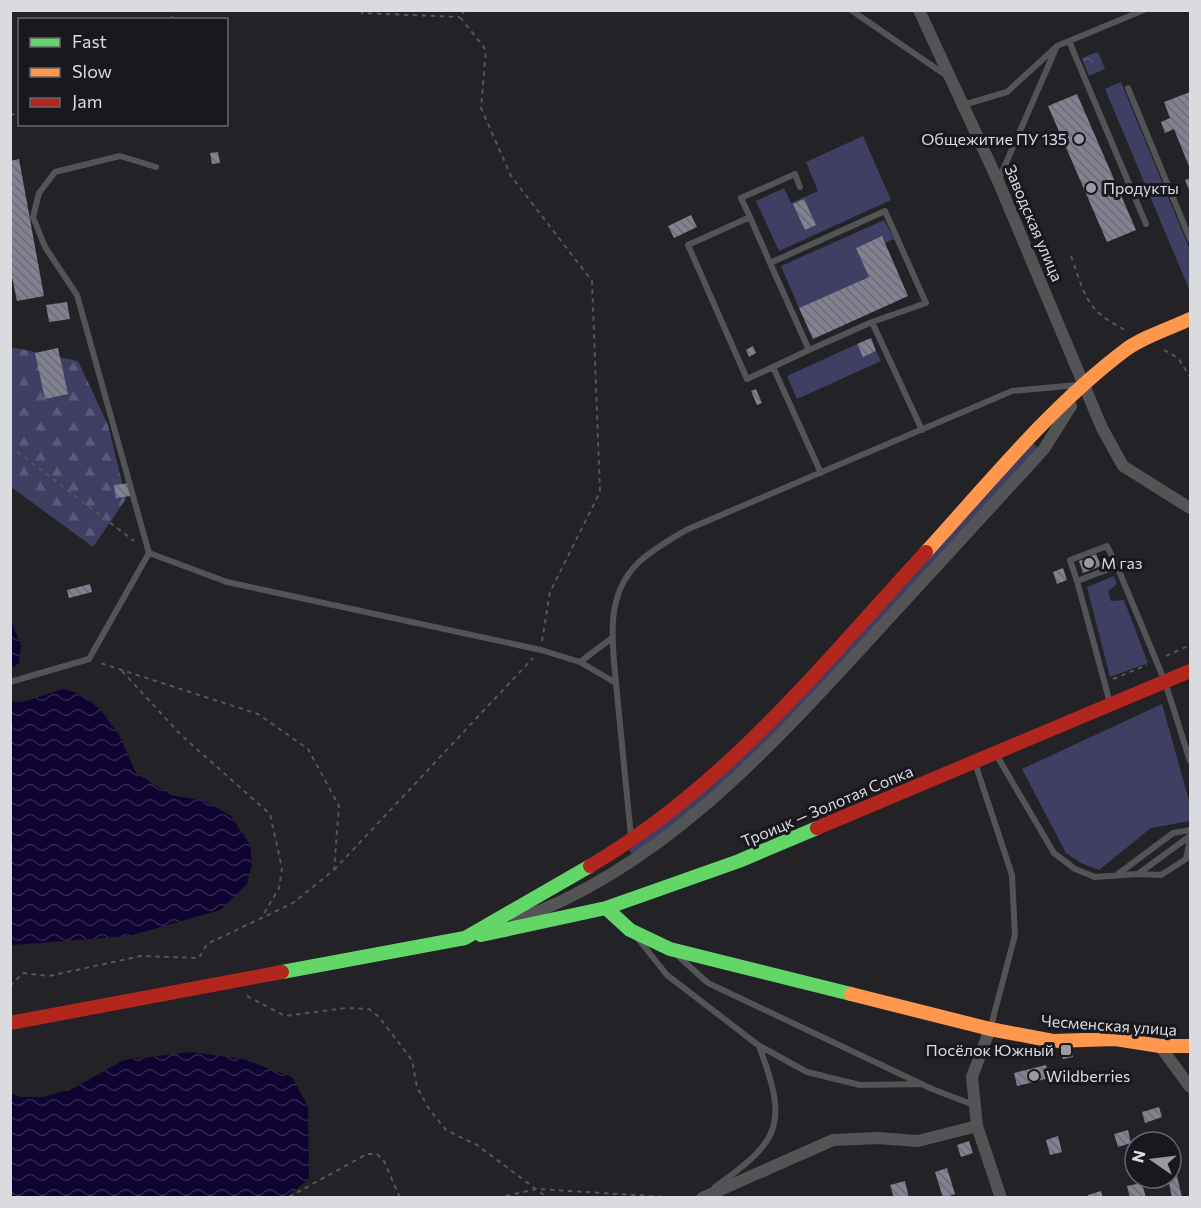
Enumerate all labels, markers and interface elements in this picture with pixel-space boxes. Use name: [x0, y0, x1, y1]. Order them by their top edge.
legend: [18, 18, 228, 126]
text: Fast: [72, 30, 107, 52]
text: Slow: [72, 60, 112, 82]
text: Jam: [72, 90, 102, 112]
place label: Общежитие ПУ 135: [921, 129, 1067, 148]
marker: Общежитие ПУ 135: [1072, 132, 1086, 146]
street label: Заводская улица: [1001, 162, 1068, 284]
place label: Продукты: [1103, 178, 1179, 197]
marker: Продукты: [1084, 181, 1098, 195]
place label: М газ: [1101, 553, 1142, 572]
marker: М газ: [1082, 556, 1096, 570]
street label: Троицк — Золотая Сопка: [738, 761, 916, 850]
street label: Чесменская улица: [1040, 1010, 1178, 1039]
place label: Посёлок Южный: [926, 1040, 1054, 1059]
marker: Посёлок Южный: [1059, 1043, 1073, 1057]
place label: Wildberries: [1046, 1066, 1130, 1085]
marker: Wildberries: [1027, 1069, 1041, 1083]
north arrow: [1123, 1130, 1183, 1190]
text: N: [1127, 1148, 1149, 1164]

